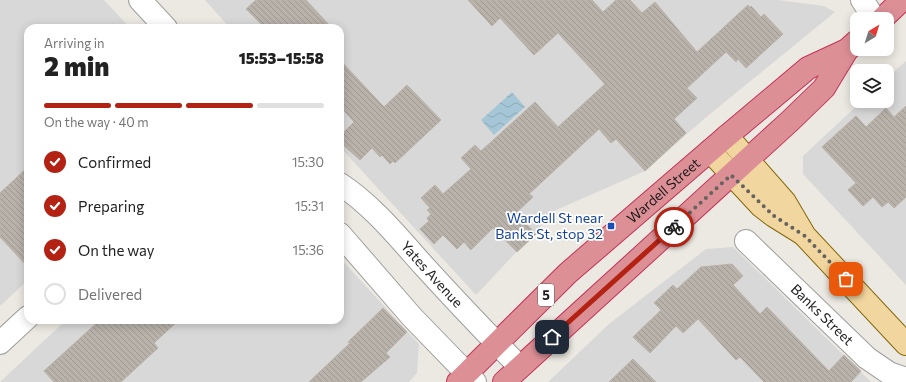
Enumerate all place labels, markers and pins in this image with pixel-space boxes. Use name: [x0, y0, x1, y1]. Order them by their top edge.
place label: Wardell St near Banks St, stop 32: [495, 209, 603, 242]
marker: Wardell St near Banks St, stop 32: [606, 221, 616, 231]
pin: [829, 262, 863, 296]
pin: [535, 320, 569, 354]

